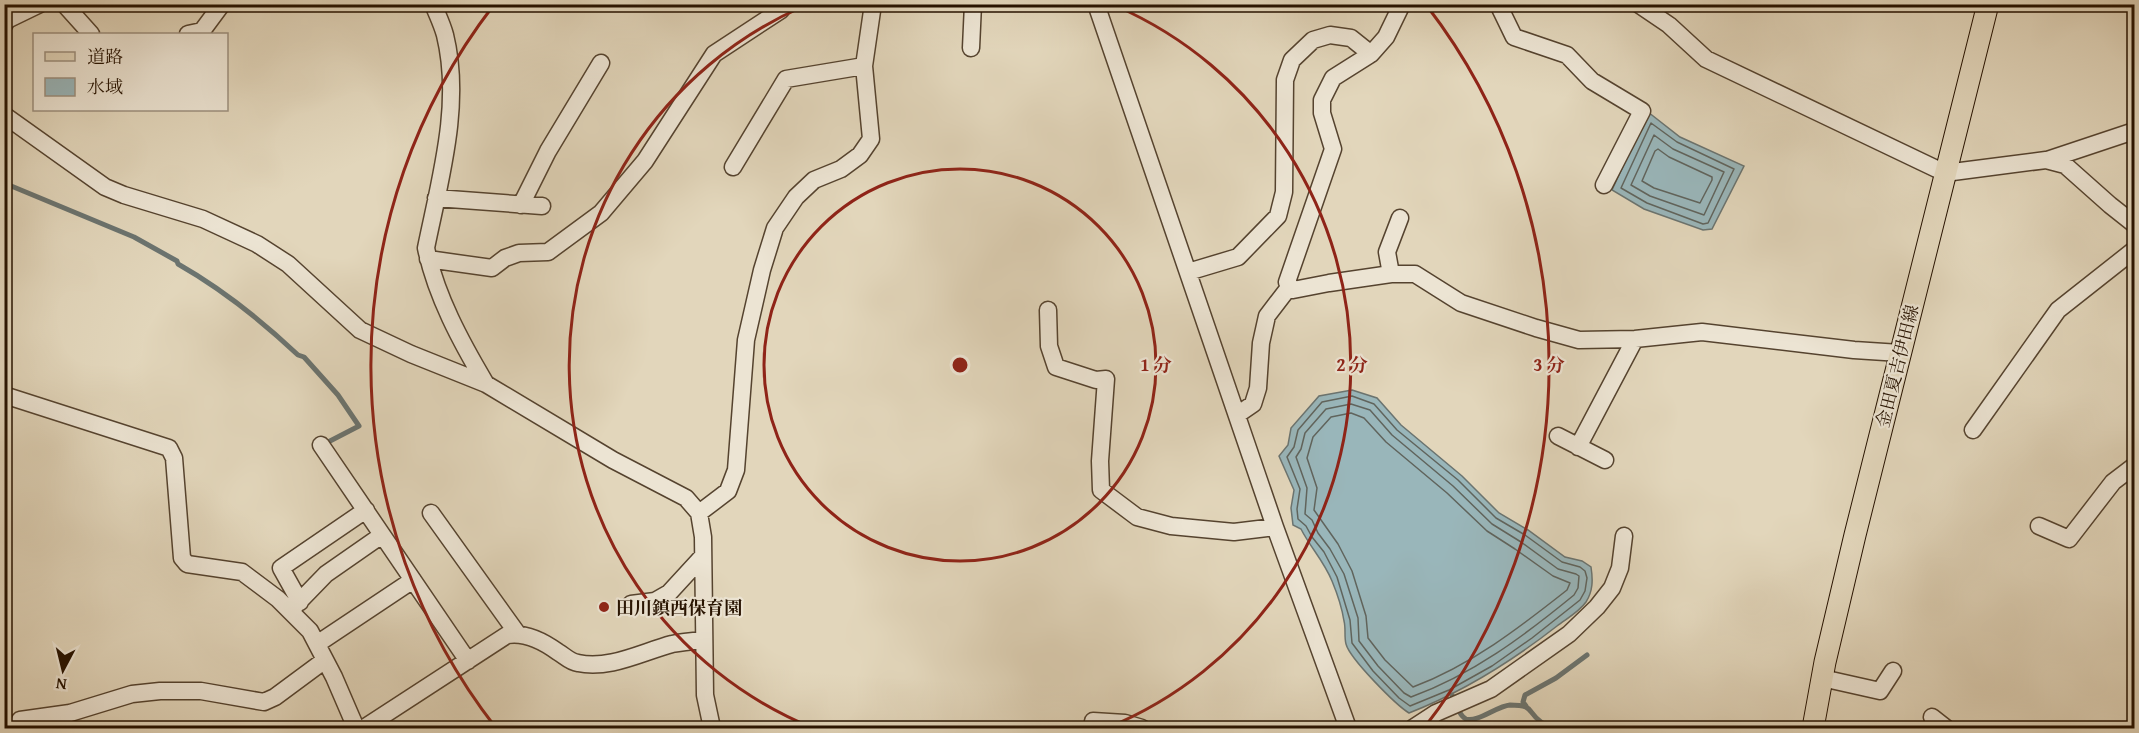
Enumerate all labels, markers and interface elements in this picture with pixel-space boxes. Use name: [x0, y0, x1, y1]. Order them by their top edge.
legend: [33, 33, 228, 111]
text: 道路: [87, 43, 123, 70]
text: 水域: [87, 73, 123, 100]
street label: 金田夏吉伊田線: [1869, 302, 1925, 430]
text: 1 分: [1140, 351, 1172, 378]
text: 2 分: [1336, 351, 1368, 378]
text: 3 分: [1533, 351, 1565, 378]
centre of rings: [950, 355, 970, 375]
place label: 田川鎮西保育園: [616, 594, 742, 621]
marker: 田川鎮西保育園: [597, 600, 611, 614]
north arrow: [33, 640, 93, 700]
text: N: [54, 672, 68, 697]

